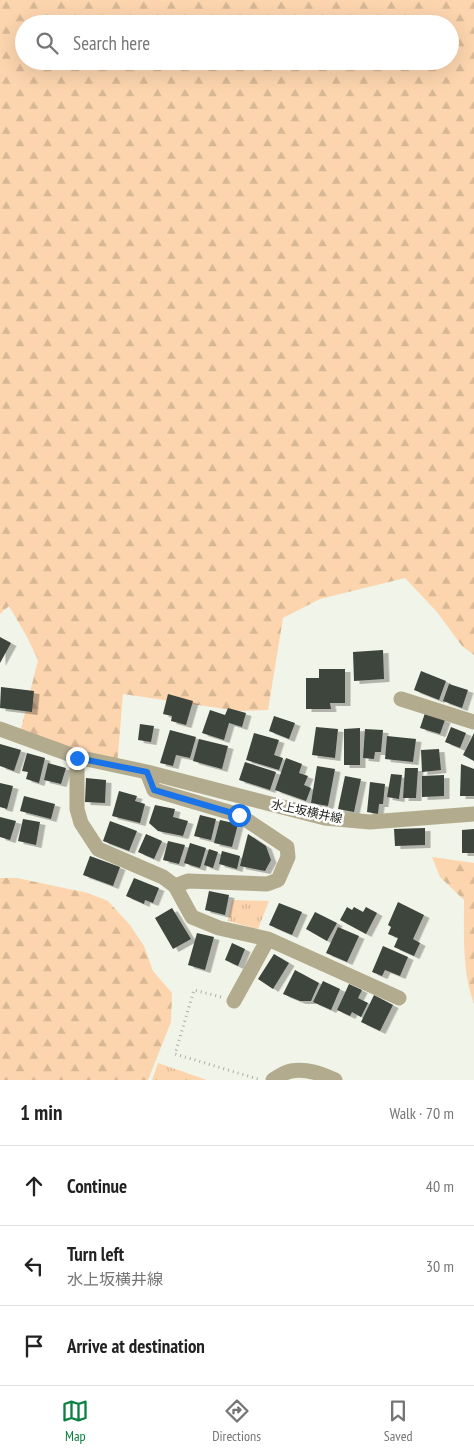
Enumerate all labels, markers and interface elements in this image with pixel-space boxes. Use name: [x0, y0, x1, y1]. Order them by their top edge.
search box: [15, 15, 459, 70]
icon: search: [33, 29, 61, 57]
text: Search here: [73, 31, 150, 55]
route end: [66, 747, 89, 770]
street label: 水上坂横井線: [270, 796, 344, 826]
route start: [228, 804, 251, 827]
text: 1 min: [20, 1099, 62, 1126]
text: Walk · 70 m: [389, 1103, 454, 1123]
icon: ahead: [20, 1172, 48, 1200]
text: Continue: [67, 1174, 127, 1198]
text: 40 m: [426, 1176, 454, 1196]
text: Turn left: [67, 1242, 124, 1266]
icon: left: [20, 1252, 48, 1280]
text: 30 m: [426, 1256, 454, 1276]
text: 水上坂横井線: [67, 1269, 163, 1289]
icon: arrive: [20, 1332, 48, 1360]
text: Arrive at destination: [67, 1334, 205, 1358]
tab: Map: [61, 1397, 89, 1445]
tab: Directions: [212, 1397, 261, 1445]
tab: Saved: [384, 1397, 413, 1445]

